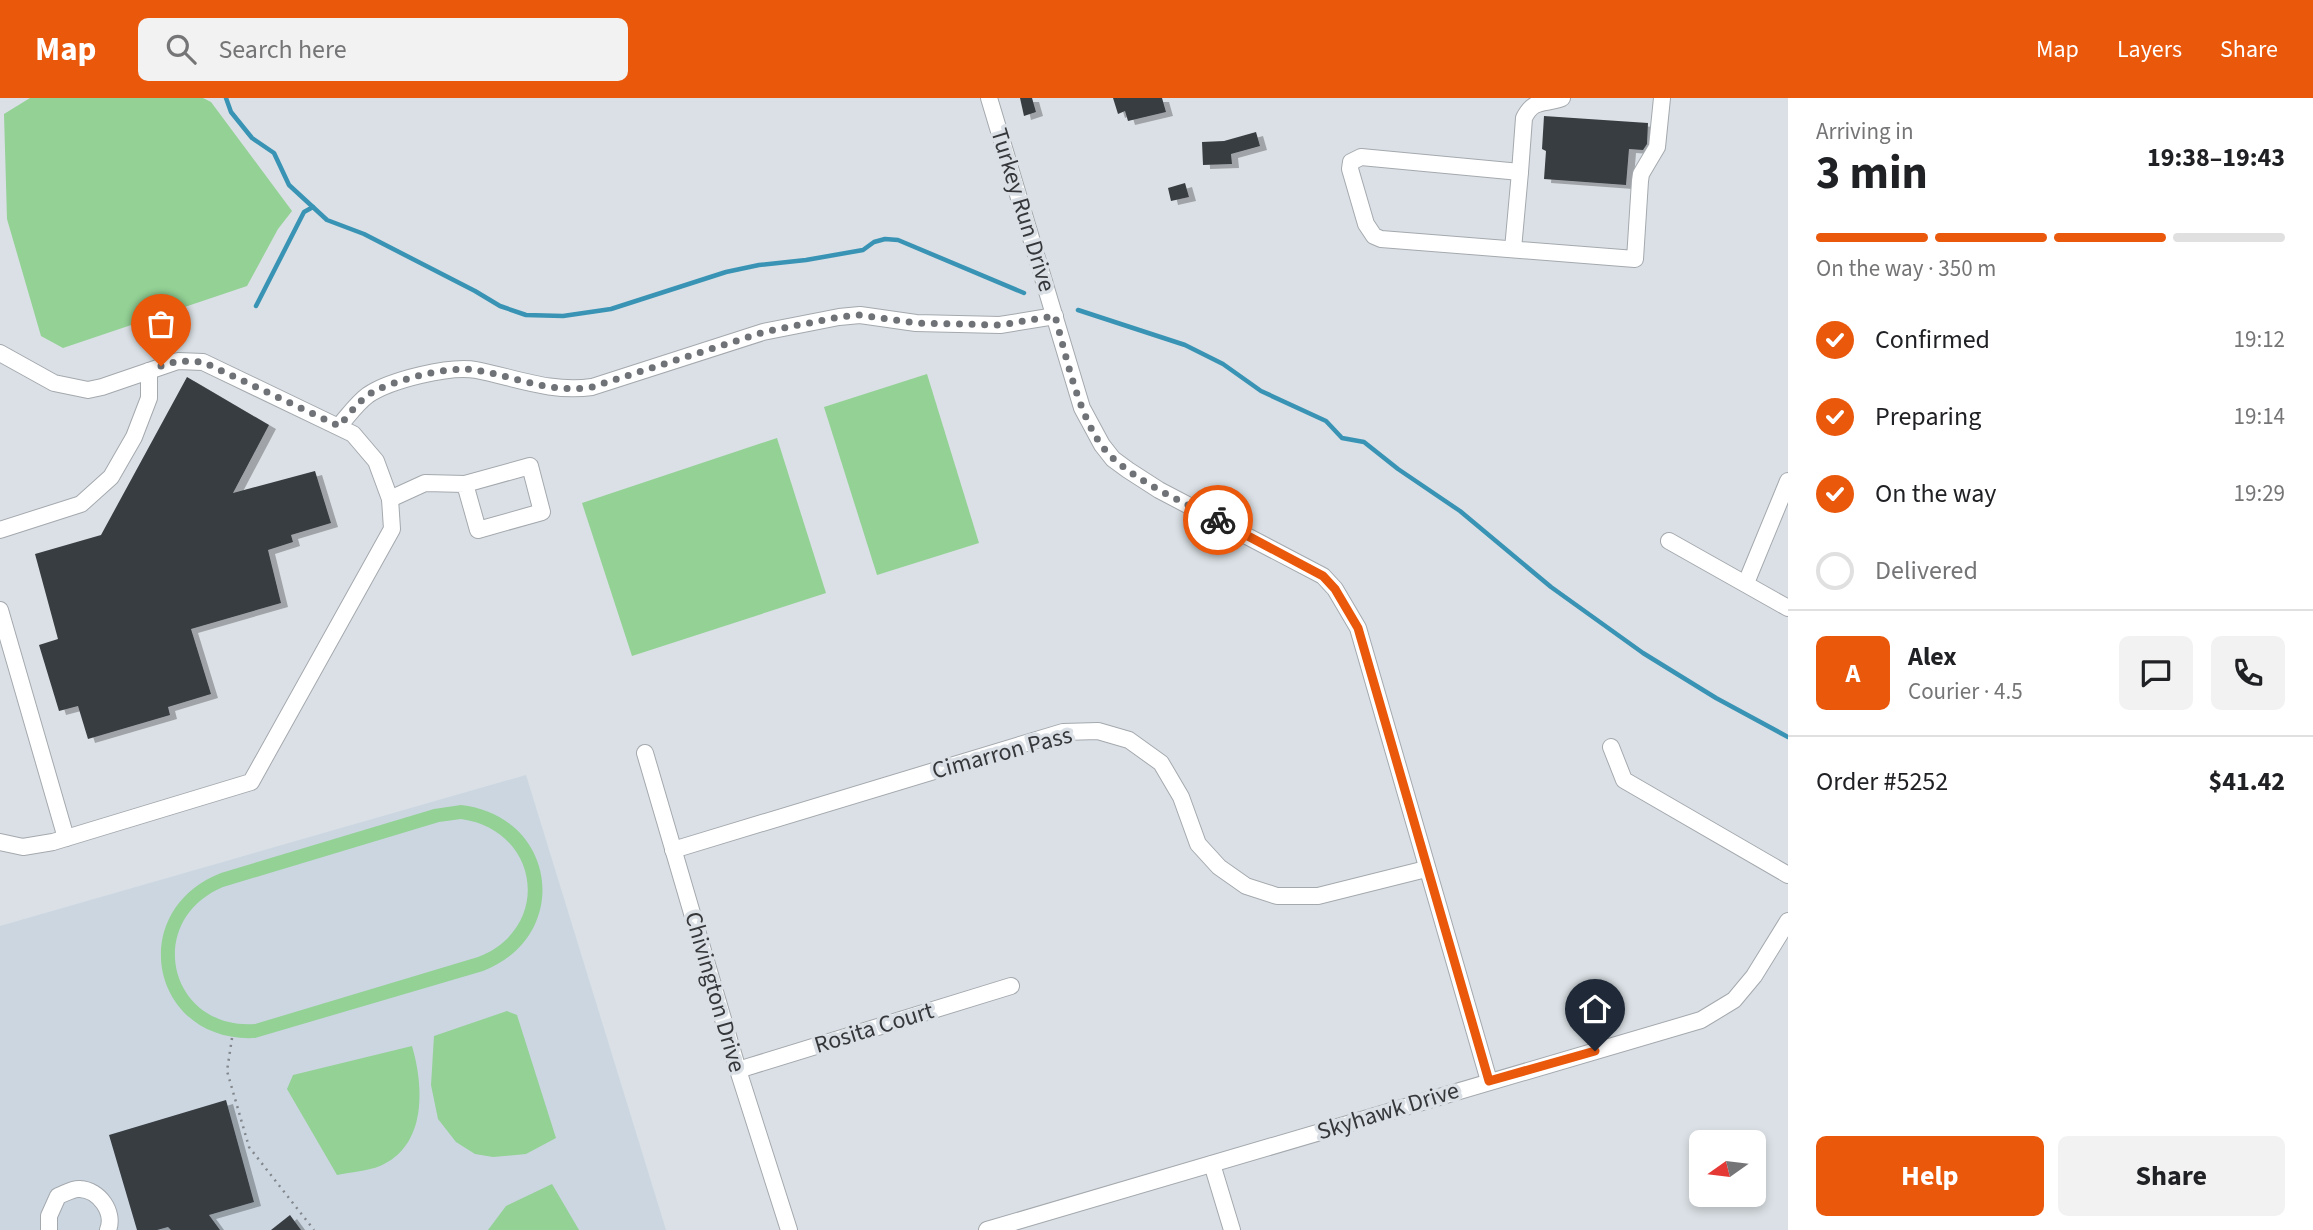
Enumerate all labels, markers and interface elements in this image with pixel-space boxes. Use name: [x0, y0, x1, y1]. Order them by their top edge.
search box: [138, 18, 628, 81]
text: Map: [35, 26, 96, 73]
icon: search: [162, 30, 200, 68]
text: Search here: [218, 31, 347, 68]
text: Map: [2036, 32, 2079, 67]
text: Layers: [2117, 32, 2182, 67]
text: Share: [2220, 32, 2278, 67]
text: Arriving in: [1816, 115, 1914, 148]
street label: Turkey Run Drive: [982, 124, 1064, 296]
text: 19:38–19:43: [2147, 139, 2285, 176]
text: 3 min: [1816, 141, 1928, 206]
text: On the way · 350 m: [1816, 252, 1996, 285]
pin: [131, 294, 191, 366]
icon: bag: [142, 305, 180, 343]
icon: check: [1816, 321, 1854, 359]
text: Confirmed: [1875, 321, 1990, 358]
text: 19:12: [2234, 323, 2285, 356]
icon: check: [1816, 398, 1854, 436]
text: Preparing: [1875, 398, 1981, 435]
text: 19:14: [2234, 400, 2285, 433]
icon: check: [1816, 475, 1854, 513]
text: On the way: [1875, 475, 1996, 512]
text: 19:29: [2234, 477, 2285, 510]
courier: [1183, 485, 1253, 555]
icon: bike: [1199, 501, 1237, 539]
text: Delivered: [1875, 552, 1978, 589]
button: chat: [2119, 636, 2193, 710]
button: phone: [2211, 636, 2285, 710]
text: Alex: [1908, 638, 1957, 675]
text: A: [1846, 655, 1860, 692]
text: Courier · 4.5: [1908, 675, 2023, 708]
street label: Cimarron Pass: [928, 717, 1076, 789]
text: Order #5252: [1816, 763, 1948, 800]
text: $41.42: [2209, 763, 2285, 800]
street label: Chivington Drive: [675, 908, 755, 1076]
pin: [1565, 979, 1625, 1051]
icon: home: [1576, 990, 1614, 1028]
street label: Rosita Court: [810, 993, 938, 1063]
street label: Skyhawk Drive: [1313, 1073, 1463, 1149]
north arrow: [1689, 1130, 1766, 1208]
map controls: [1689, 1130, 1766, 1207]
button: Help: [1816, 1136, 2044, 1216]
button: Share: [2058, 1136, 2285, 1216]

